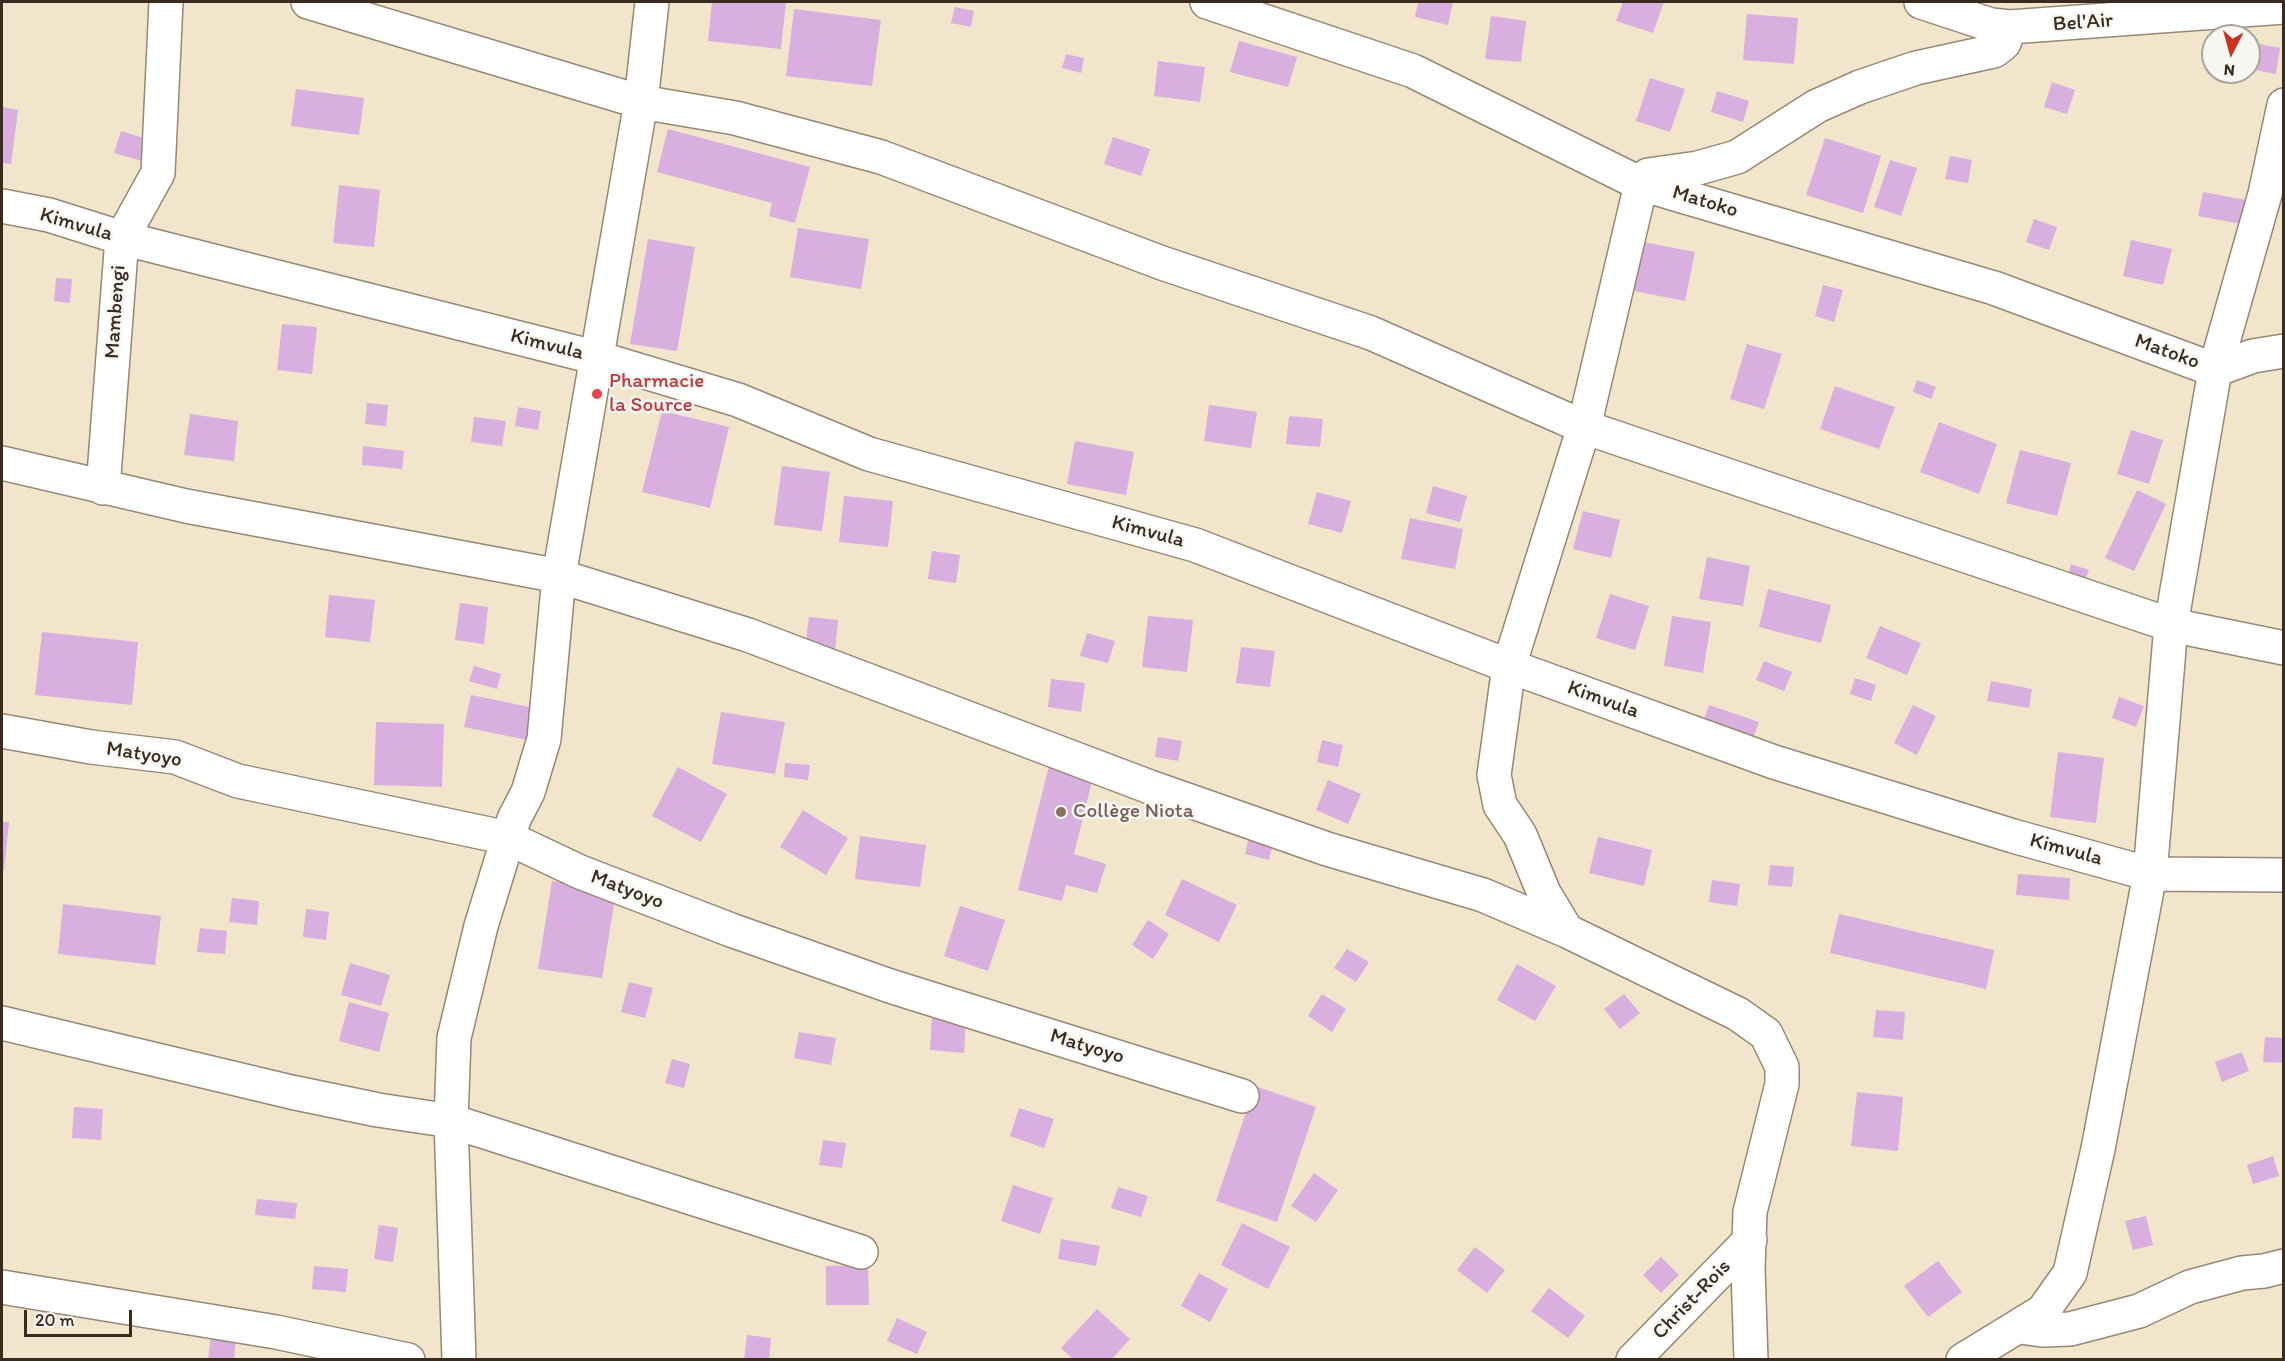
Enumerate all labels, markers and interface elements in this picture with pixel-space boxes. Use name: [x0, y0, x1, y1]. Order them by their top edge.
street label: Bel'Air: [2052, 8, 2114, 38]
north arrow: [2201, 24, 2261, 84]
text: N: [2223, 60, 2236, 80]
street label: Matoko: [1669, 180, 1741, 224]
street label: Kimvula: [37, 203, 115, 247]
street label: Mambengi: [100, 264, 132, 360]
street label: Kimvula: [508, 324, 586, 366]
street label: Matoko: [2131, 329, 2203, 375]
place label: Pharmacie la Source: [609, 369, 704, 419]
marker: Pharmacie la Source: [590, 387, 604, 401]
street label: Kimvula: [1109, 510, 1187, 554]
street label: Kimvula: [1564, 675, 1642, 725]
street label: Matyoyo: [104, 737, 184, 773]
place label: Collège Niota: [1073, 799, 1194, 825]
marker: Collège Niota: [1054, 805, 1068, 819]
street label: Kimvula: [2027, 828, 2105, 872]
street label: Matyoyo: [587, 865, 667, 915]
street label: Matyoyo: [1047, 1024, 1127, 1070]
street label: Christ-Rois: [1648, 1255, 1736, 1345]
scale bar: [27, 1298, 135, 1336]
text: 20 m: [35, 1309, 75, 1331]

